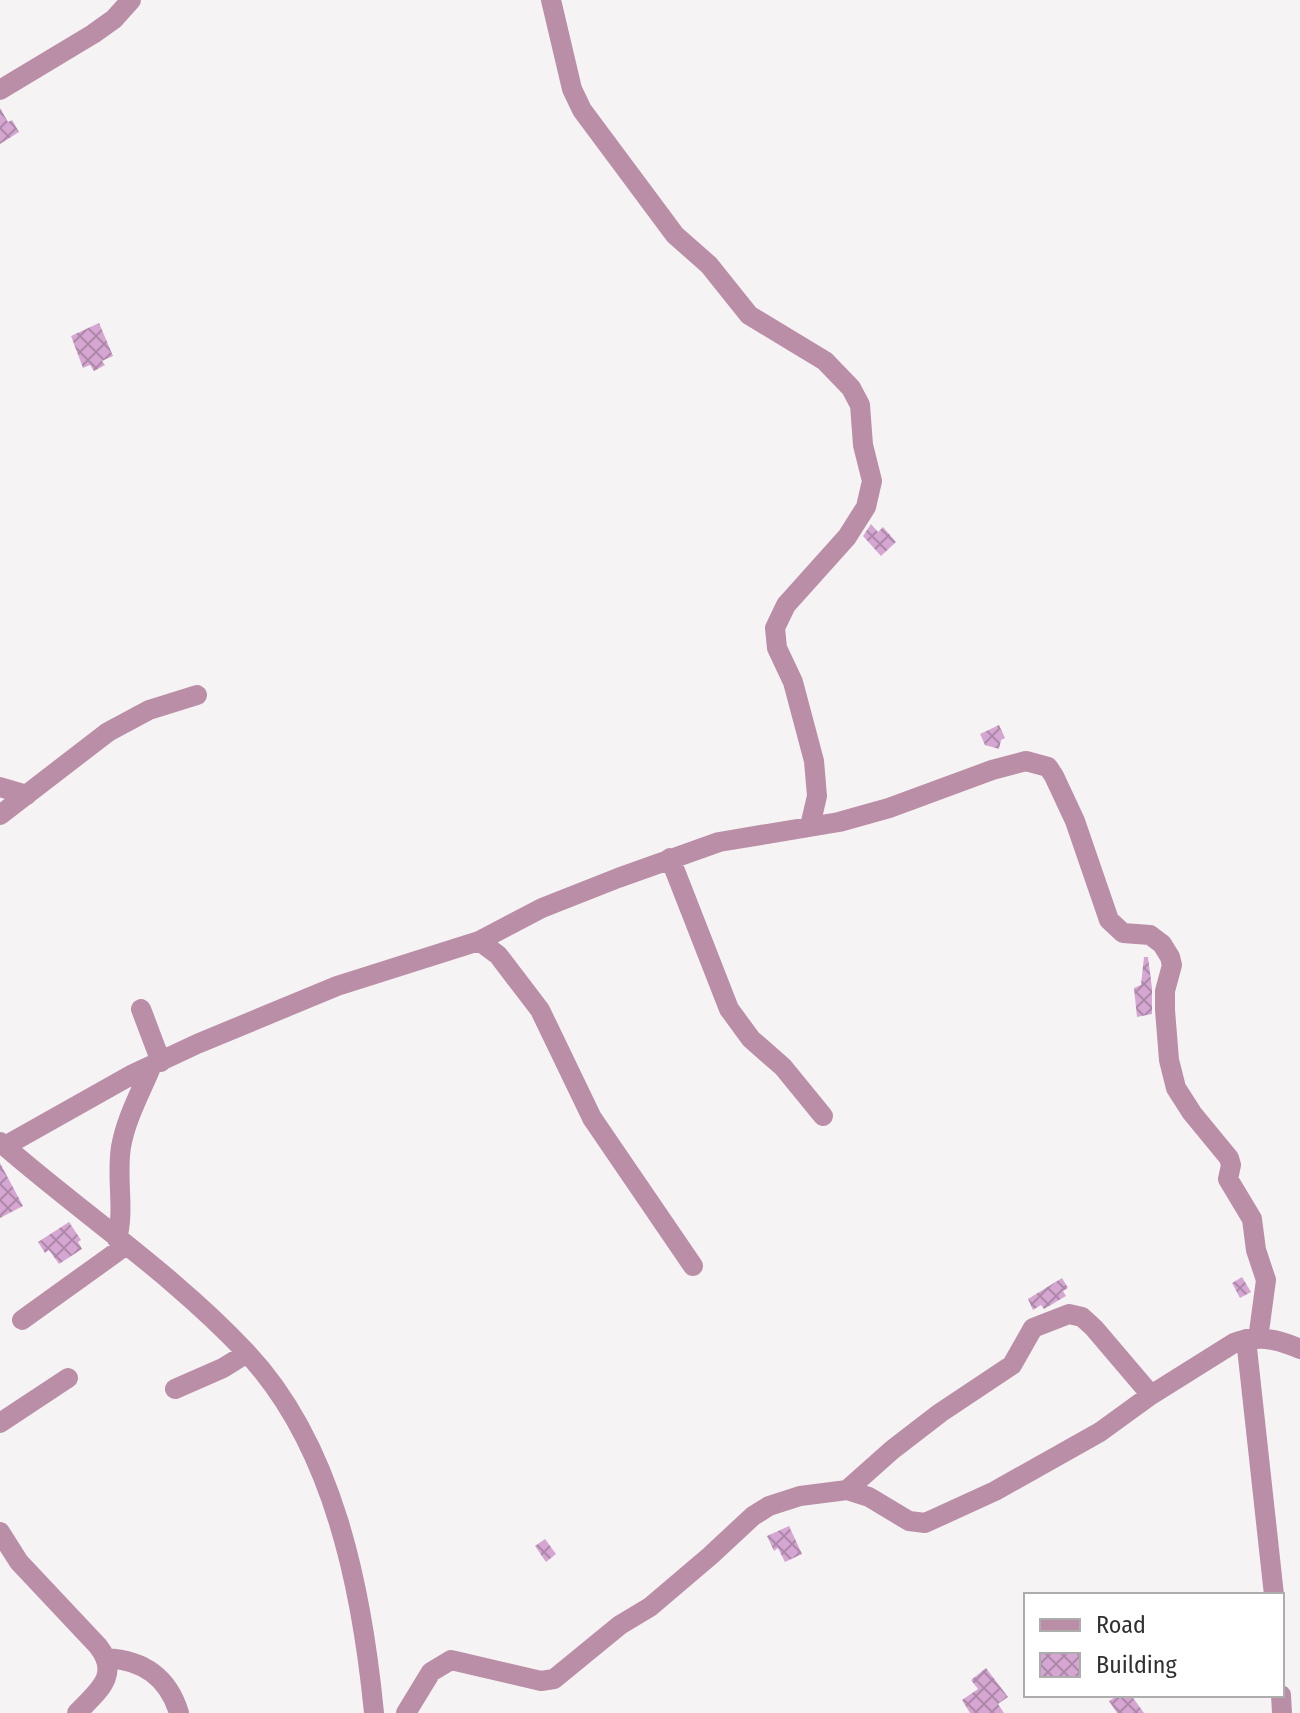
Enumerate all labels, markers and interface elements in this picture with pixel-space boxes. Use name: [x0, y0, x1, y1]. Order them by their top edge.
legend: [1024, 1593, 1284, 1697]
text: Road: [1096, 1611, 1146, 1639]
text: Building: [1096, 1651, 1178, 1679]

